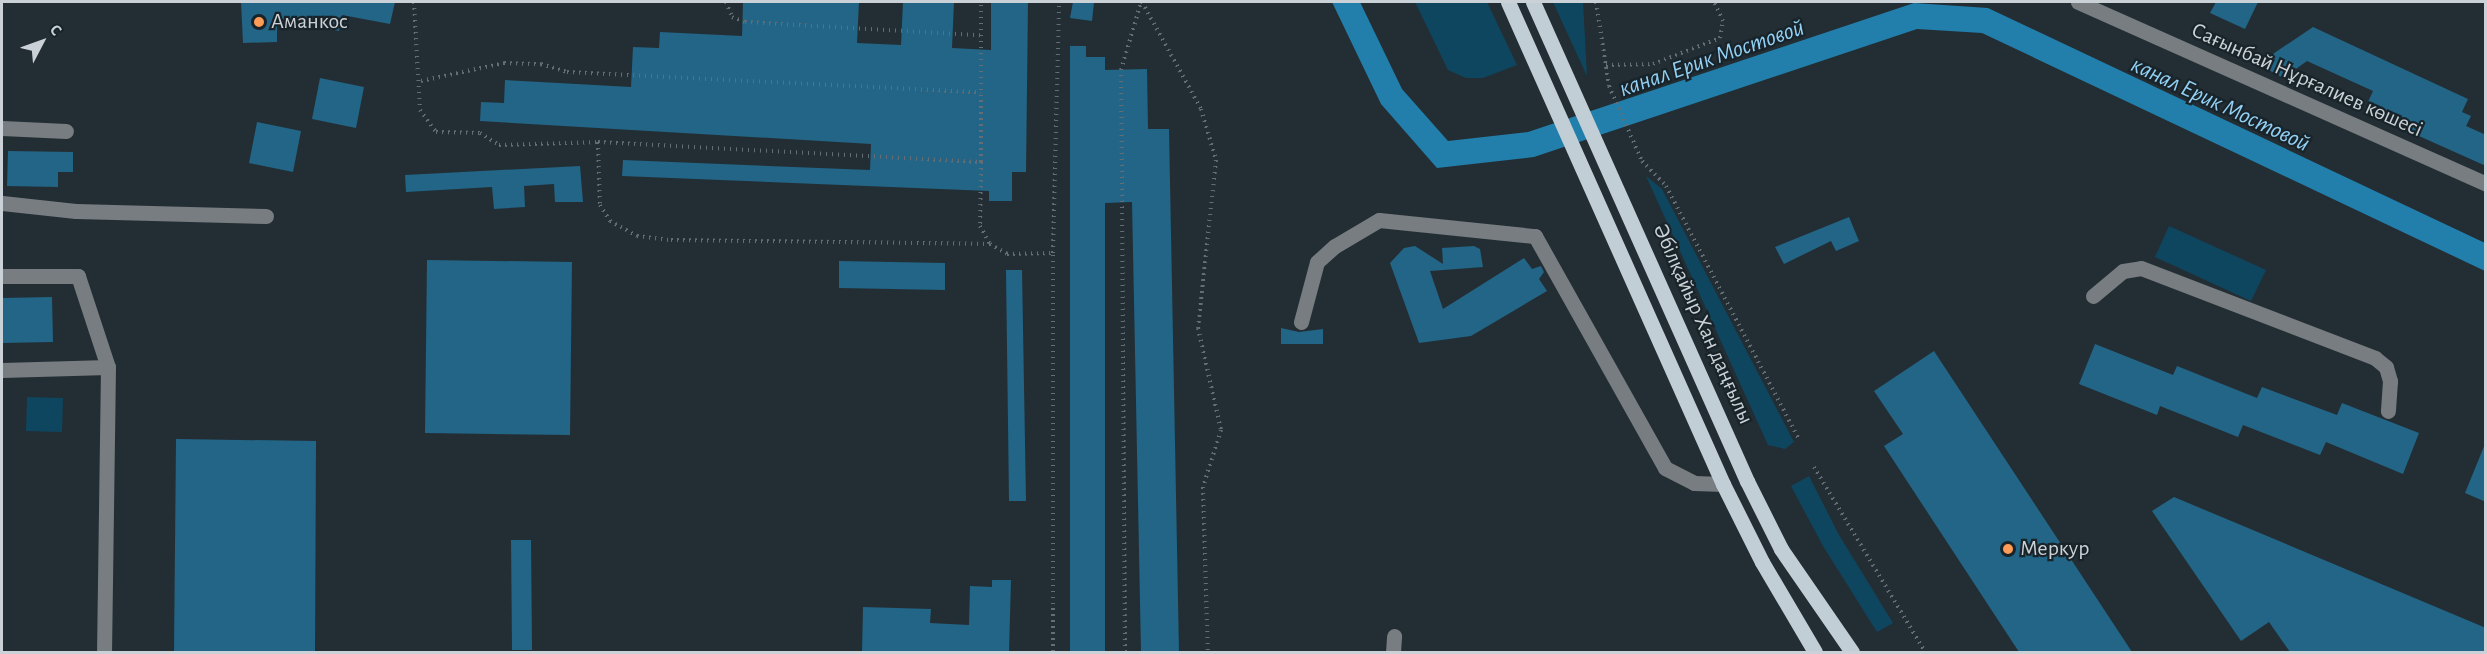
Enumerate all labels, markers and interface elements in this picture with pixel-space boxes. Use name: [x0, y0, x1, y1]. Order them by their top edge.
place label: Аманкос: [271, 9, 348, 35]
north arrow: [12, 12, 72, 72]
water label: канал Ерик Мостовой: [1616, 14, 1808, 104]
marker: Аманкос: [252, 15, 266, 29]
street label: Сағынбай Нұрғалиев көшесі: [2187, 17, 2427, 143]
text: С: [47, 22, 65, 39]
water label: канал Ерик Мостовой: [2126, 51, 2314, 159]
street label: Әбілқайыр Хан даңғылы: [1647, 220, 1759, 428]
place label: Меркур: [2020, 536, 2089, 562]
marker: Меркур: [2001, 542, 2015, 556]

